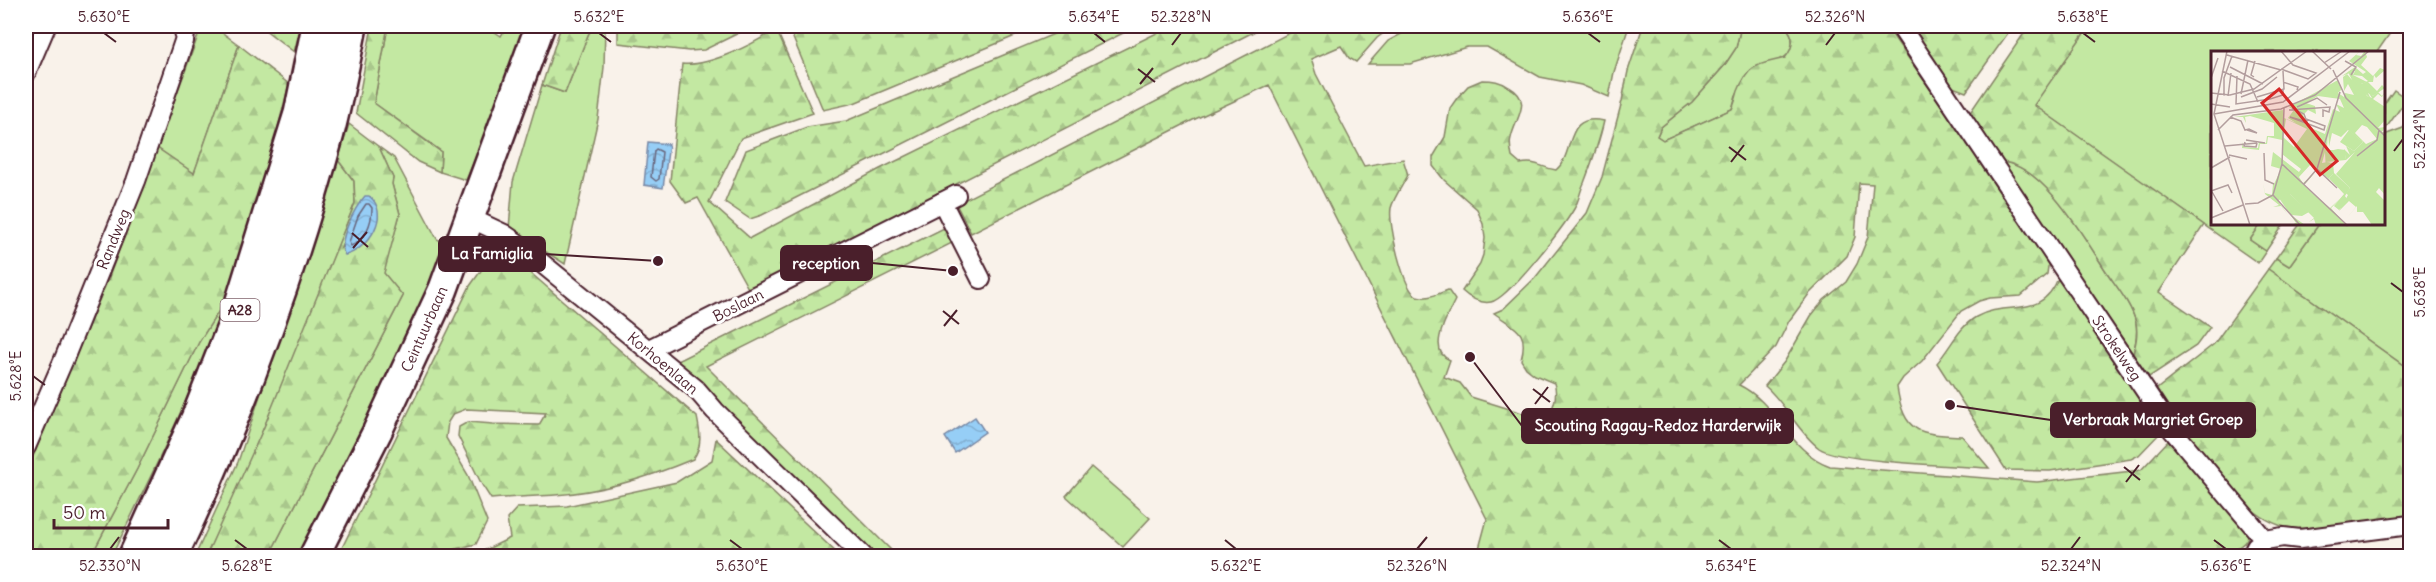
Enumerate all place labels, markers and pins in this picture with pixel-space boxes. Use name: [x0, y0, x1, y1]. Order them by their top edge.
callout: La Famiglia: [439, 237, 545, 271]
callout: reception: [781, 246, 872, 280]
callout: Verbraak Margriet Groep: [2051, 403, 2255, 437]
callout: Scouting Ragay-Redoz Harderwijk: [1522, 409, 1793, 443]

